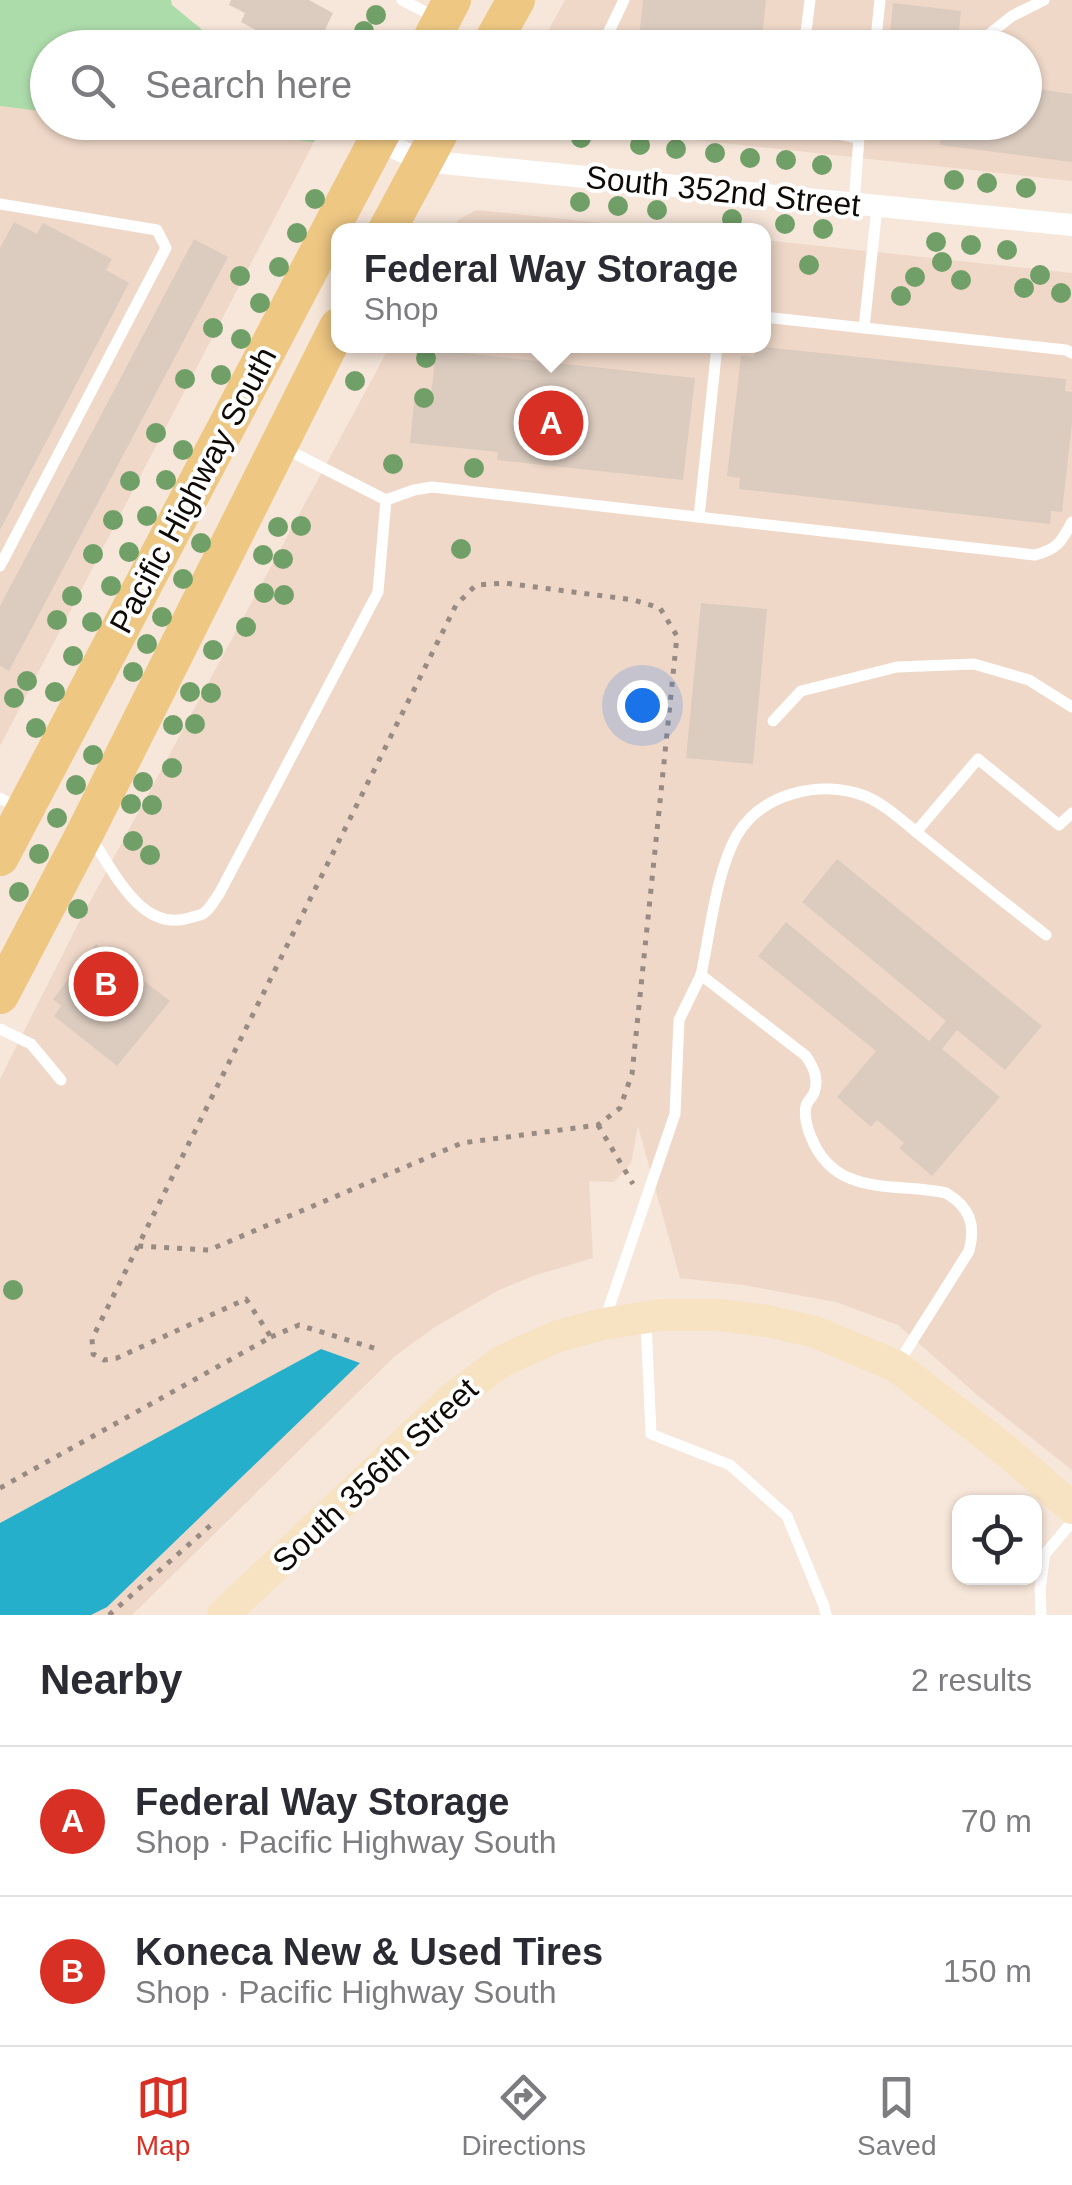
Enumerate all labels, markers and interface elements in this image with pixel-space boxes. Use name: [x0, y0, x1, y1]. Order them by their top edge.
search box: [30, 30, 1042, 140]
icon: search: [65, 58, 120, 113]
text: Search here: [145, 64, 352, 106]
street label: South 352nd Street: [584, 159, 862, 223]
popup: [331, 223, 771, 353]
text: Federal Way Storage: [364, 248, 738, 290]
text: Shop: [364, 291, 438, 327]
street label: Pacific Highway South: [102, 341, 284, 639]
pin: A: [518, 386, 584, 460]
your location: [617, 680, 668, 731]
pin: B: [74, 946, 138, 1022]
street label: South 356th Street: [265, 1371, 485, 1579]
map controls: [952, 1495, 1042, 1585]
button: locate: [952, 1495, 1042, 1585]
text: Nearby: [40, 1656, 182, 1703]
text: 2 results: [911, 1662, 1032, 1698]
text: Federal Way Storage: [135, 1781, 510, 1823]
text: A: [61, 1803, 84, 1839]
text: 70 m: [961, 1803, 1032, 1839]
text: Shop · Pacific Highway South: [135, 1824, 557, 1860]
text: Koneca New & Used Tires: [135, 1931, 603, 1973]
text: B: [61, 1953, 84, 1989]
text: 150 m: [943, 1953, 1032, 1989]
text: Shop · Pacific Highway South: [135, 1974, 557, 2010]
tab: Map: [136, 2070, 191, 2162]
tab: Directions: [462, 2070, 586, 2162]
tab: Saved: [857, 2070, 936, 2162]

